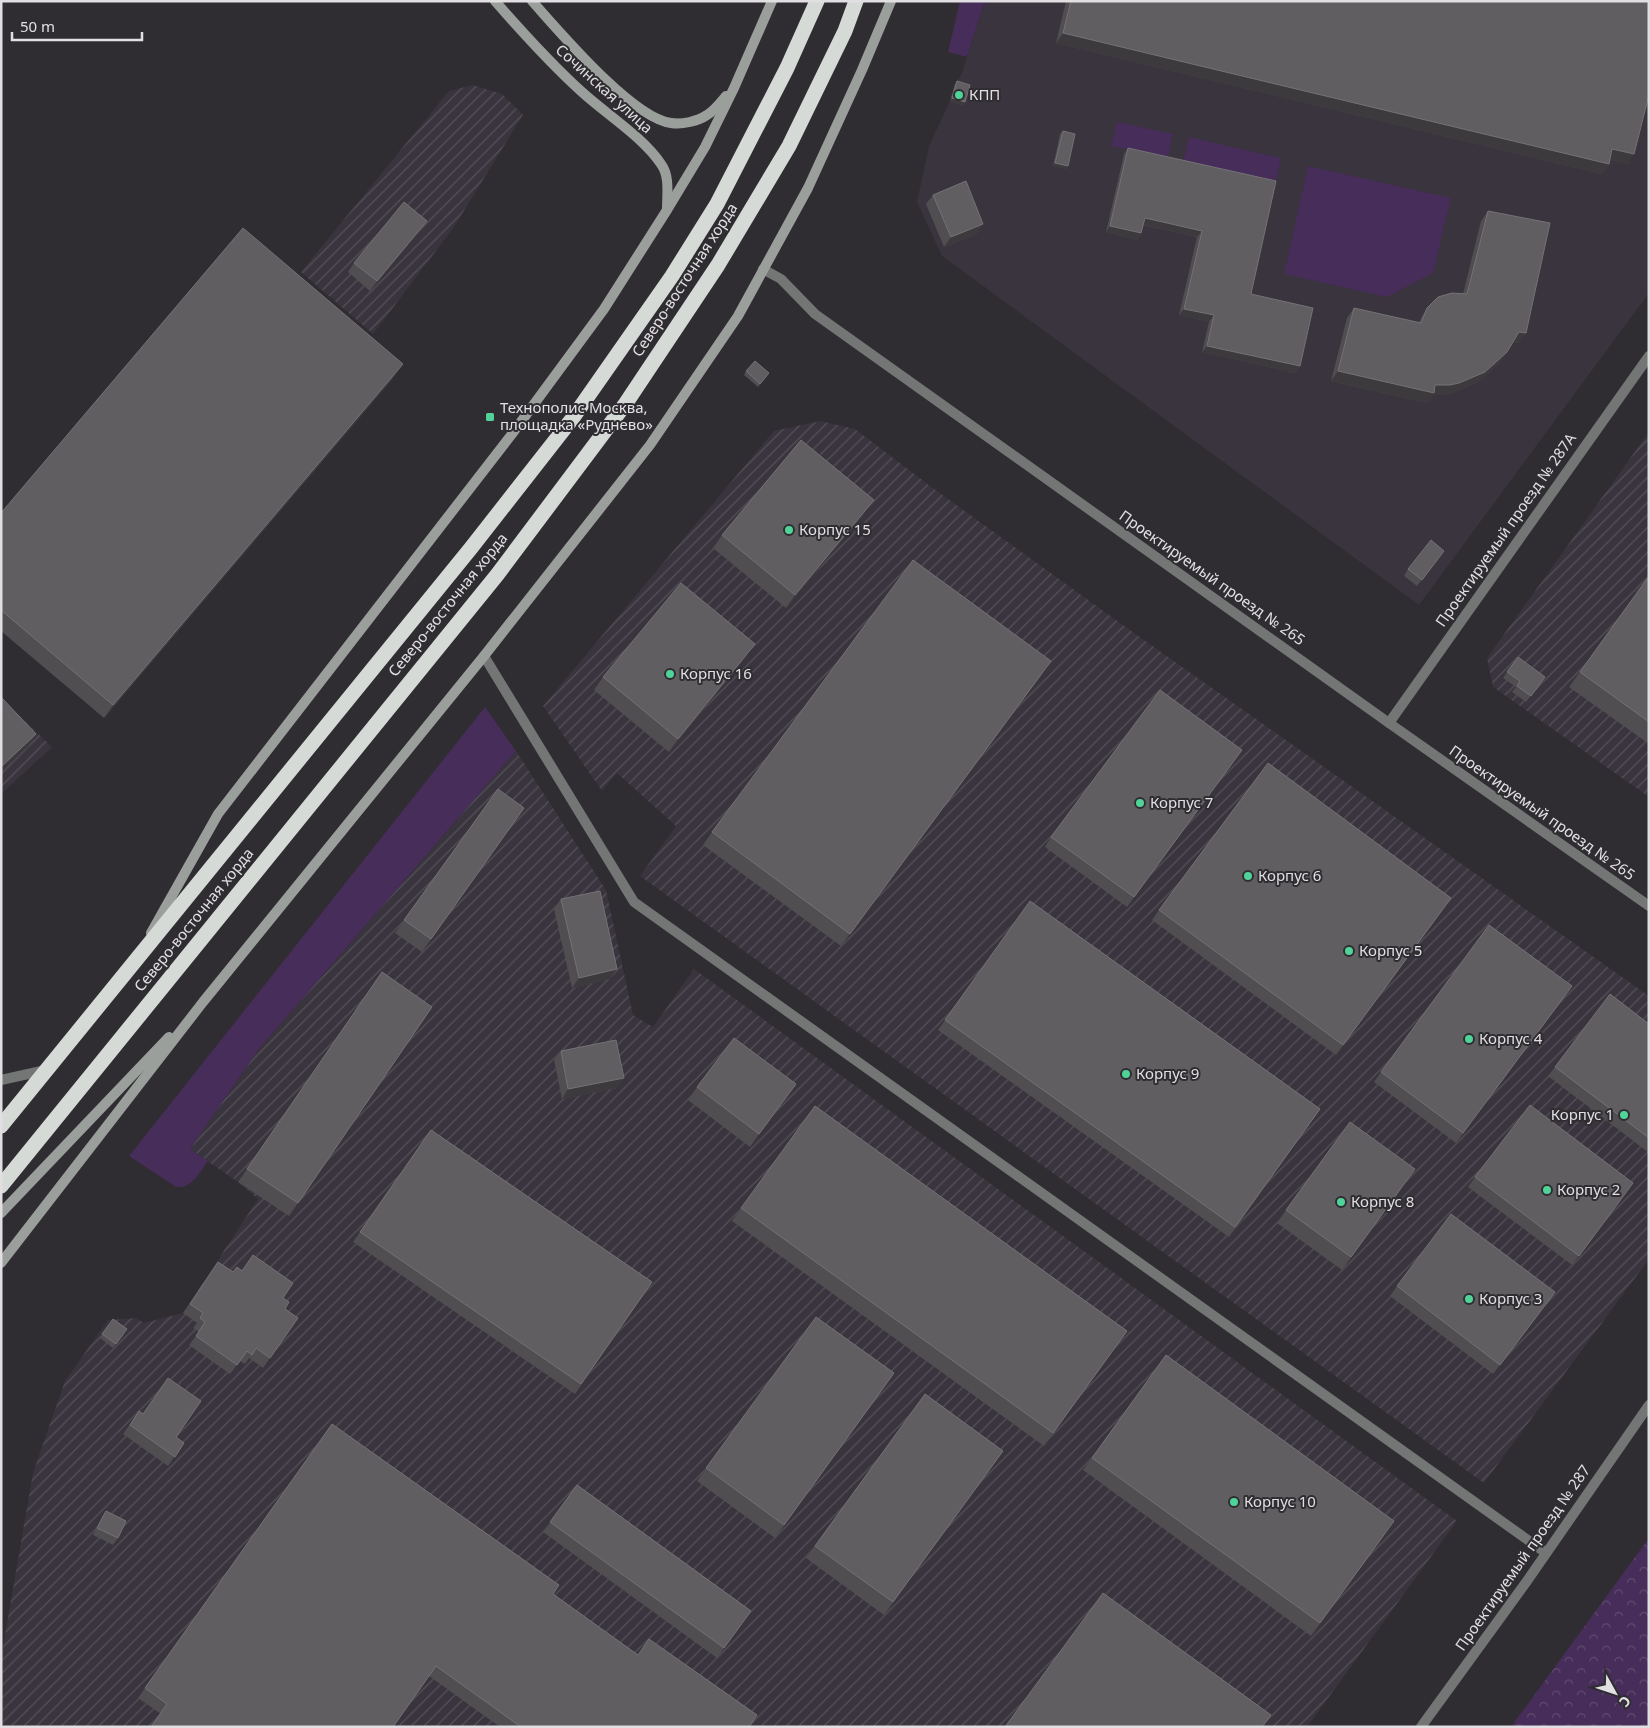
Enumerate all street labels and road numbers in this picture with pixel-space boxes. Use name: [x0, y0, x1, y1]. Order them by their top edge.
street label: Сочинская улица: [552, 39, 658, 137]
street label: Северо-восточная хорда: [627, 199, 741, 360]
street label: Проектируемый проезд № 287А: [1430, 428, 1580, 630]
street label: Проектируемый проезд № 265: [1116, 505, 1309, 649]
street label: Северо-восточная хорда: [383, 528, 511, 680]
street label: Проектируемый проезд № 265: [1446, 740, 1639, 884]
street label: Северо-восточная хорда: [129, 843, 257, 995]
street label: Проектируемый проезд № 287: [1450, 1461, 1594, 1654]

